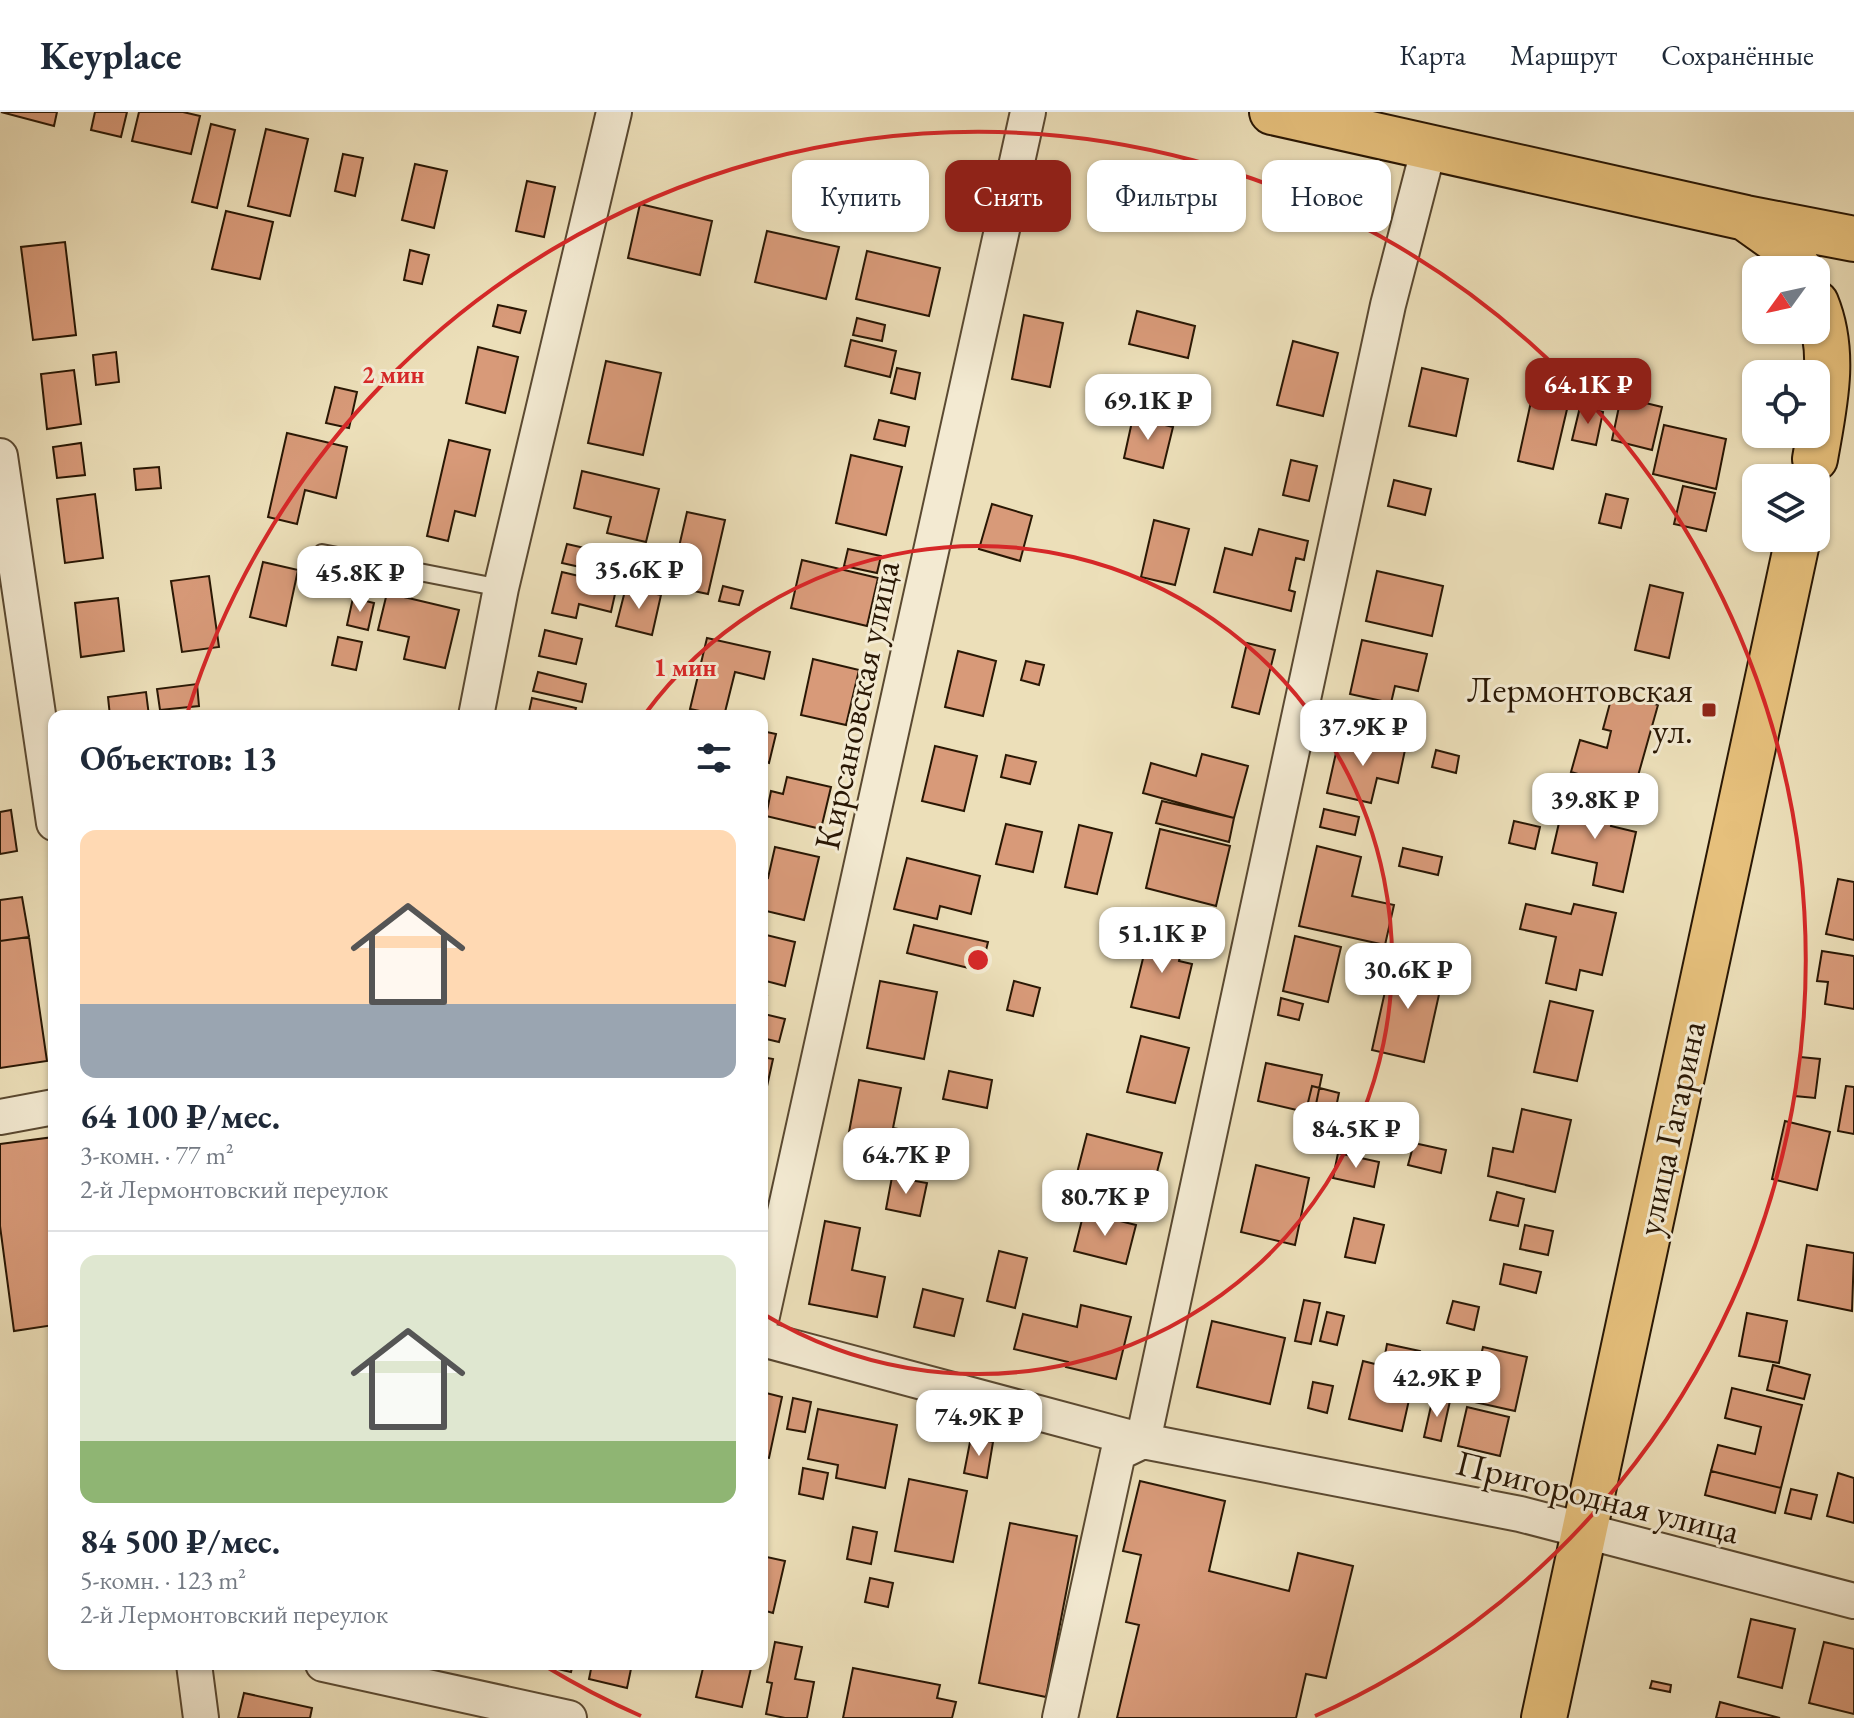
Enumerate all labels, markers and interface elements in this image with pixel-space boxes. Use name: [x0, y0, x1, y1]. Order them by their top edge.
text: Keyplace: [40, 31, 182, 80]
text: Карта: [1399, 37, 1466, 73]
text: Маршрут: [1510, 37, 1617, 73]
text: Сохранённые: [1661, 37, 1814, 73]
chip: Купить: [792, 160, 929, 232]
chip: Снять: [945, 160, 1071, 232]
chip: Фильтры: [1087, 160, 1246, 232]
chip: Новое: [1262, 160, 1391, 232]
north arrow: [1742, 256, 1830, 344]
map controls: [1742, 256, 1830, 552]
pin: 64.1K ₽: [1514, 358, 1662, 426]
text: 2 мин: [362, 359, 424, 390]
button: locate: [1742, 360, 1830, 448]
text: 64.1K ₽: [1543, 367, 1633, 401]
pin: 69.1K ₽: [1074, 374, 1222, 442]
text: 69.1K ₽: [1103, 383, 1193, 417]
button: layers: [1742, 464, 1830, 552]
pin: 35.6K ₽: [565, 543, 713, 611]
pin: 45.8K ₽: [286, 546, 434, 614]
text: 35.6K ₽: [594, 552, 684, 586]
text: 45.8K ₽: [315, 555, 405, 589]
street label: Кирсановская улица: [803, 556, 910, 854]
text: 1 мин: [654, 652, 716, 683]
place label: Лермонтовская ул.: [1467, 666, 1693, 754]
pin: 37.9K ₽: [1289, 700, 1437, 768]
marker: Лермонтовская ул.: [1700, 701, 1718, 719]
text: 37.9K ₽: [1318, 709, 1408, 743]
text: Объектов: 13: [80, 736, 277, 780]
icon: filters: [692, 736, 736, 780]
pin: 39.8K ₽: [1521, 773, 1669, 841]
text: 39.8K ₽: [1550, 782, 1640, 816]
icon: home: [336, 882, 480, 1026]
pin: 51.1K ₽: [1088, 907, 1236, 975]
text: 51.1K ₽: [1117, 916, 1207, 950]
pin: 30.6K ₽: [1334, 943, 1482, 1011]
centre of rings: [964, 946, 992, 974]
text: 30.6K ₽: [1363, 952, 1453, 986]
street label: улица Гагарина: [1625, 1016, 1716, 1240]
text: 64 100 ₽/мес.: [80, 1094, 280, 1138]
pin: 84.5K ₽: [1282, 1102, 1430, 1170]
text: 84.5K ₽: [1311, 1111, 1401, 1145]
pin: 64.7K ₽: [832, 1128, 980, 1196]
text: 64.7K ₽: [861, 1137, 951, 1171]
text: 3-комн. · 77 m²: [80, 1138, 234, 1172]
pin: 80.7K ₽: [1031, 1170, 1179, 1238]
text: 2-й Лермонтовский переулок: [80, 1172, 388, 1206]
text: 80.7K ₽: [1060, 1179, 1150, 1213]
icon: home: [336, 1307, 480, 1451]
pin: 42.9K ₽: [1363, 1351, 1511, 1419]
text: 42.9K ₽: [1392, 1360, 1482, 1394]
pin: 74.9K ₽: [905, 1390, 1053, 1458]
text: 74.9K ₽: [934, 1399, 1024, 1433]
street label: Пригородная улица: [1451, 1439, 1745, 1555]
text: 84 500 ₽/мес.: [80, 1519, 280, 1563]
text: 5-комн. · 123 m²: [80, 1563, 246, 1597]
text: 2-й Лермонтовский переулок: [80, 1597, 388, 1631]

